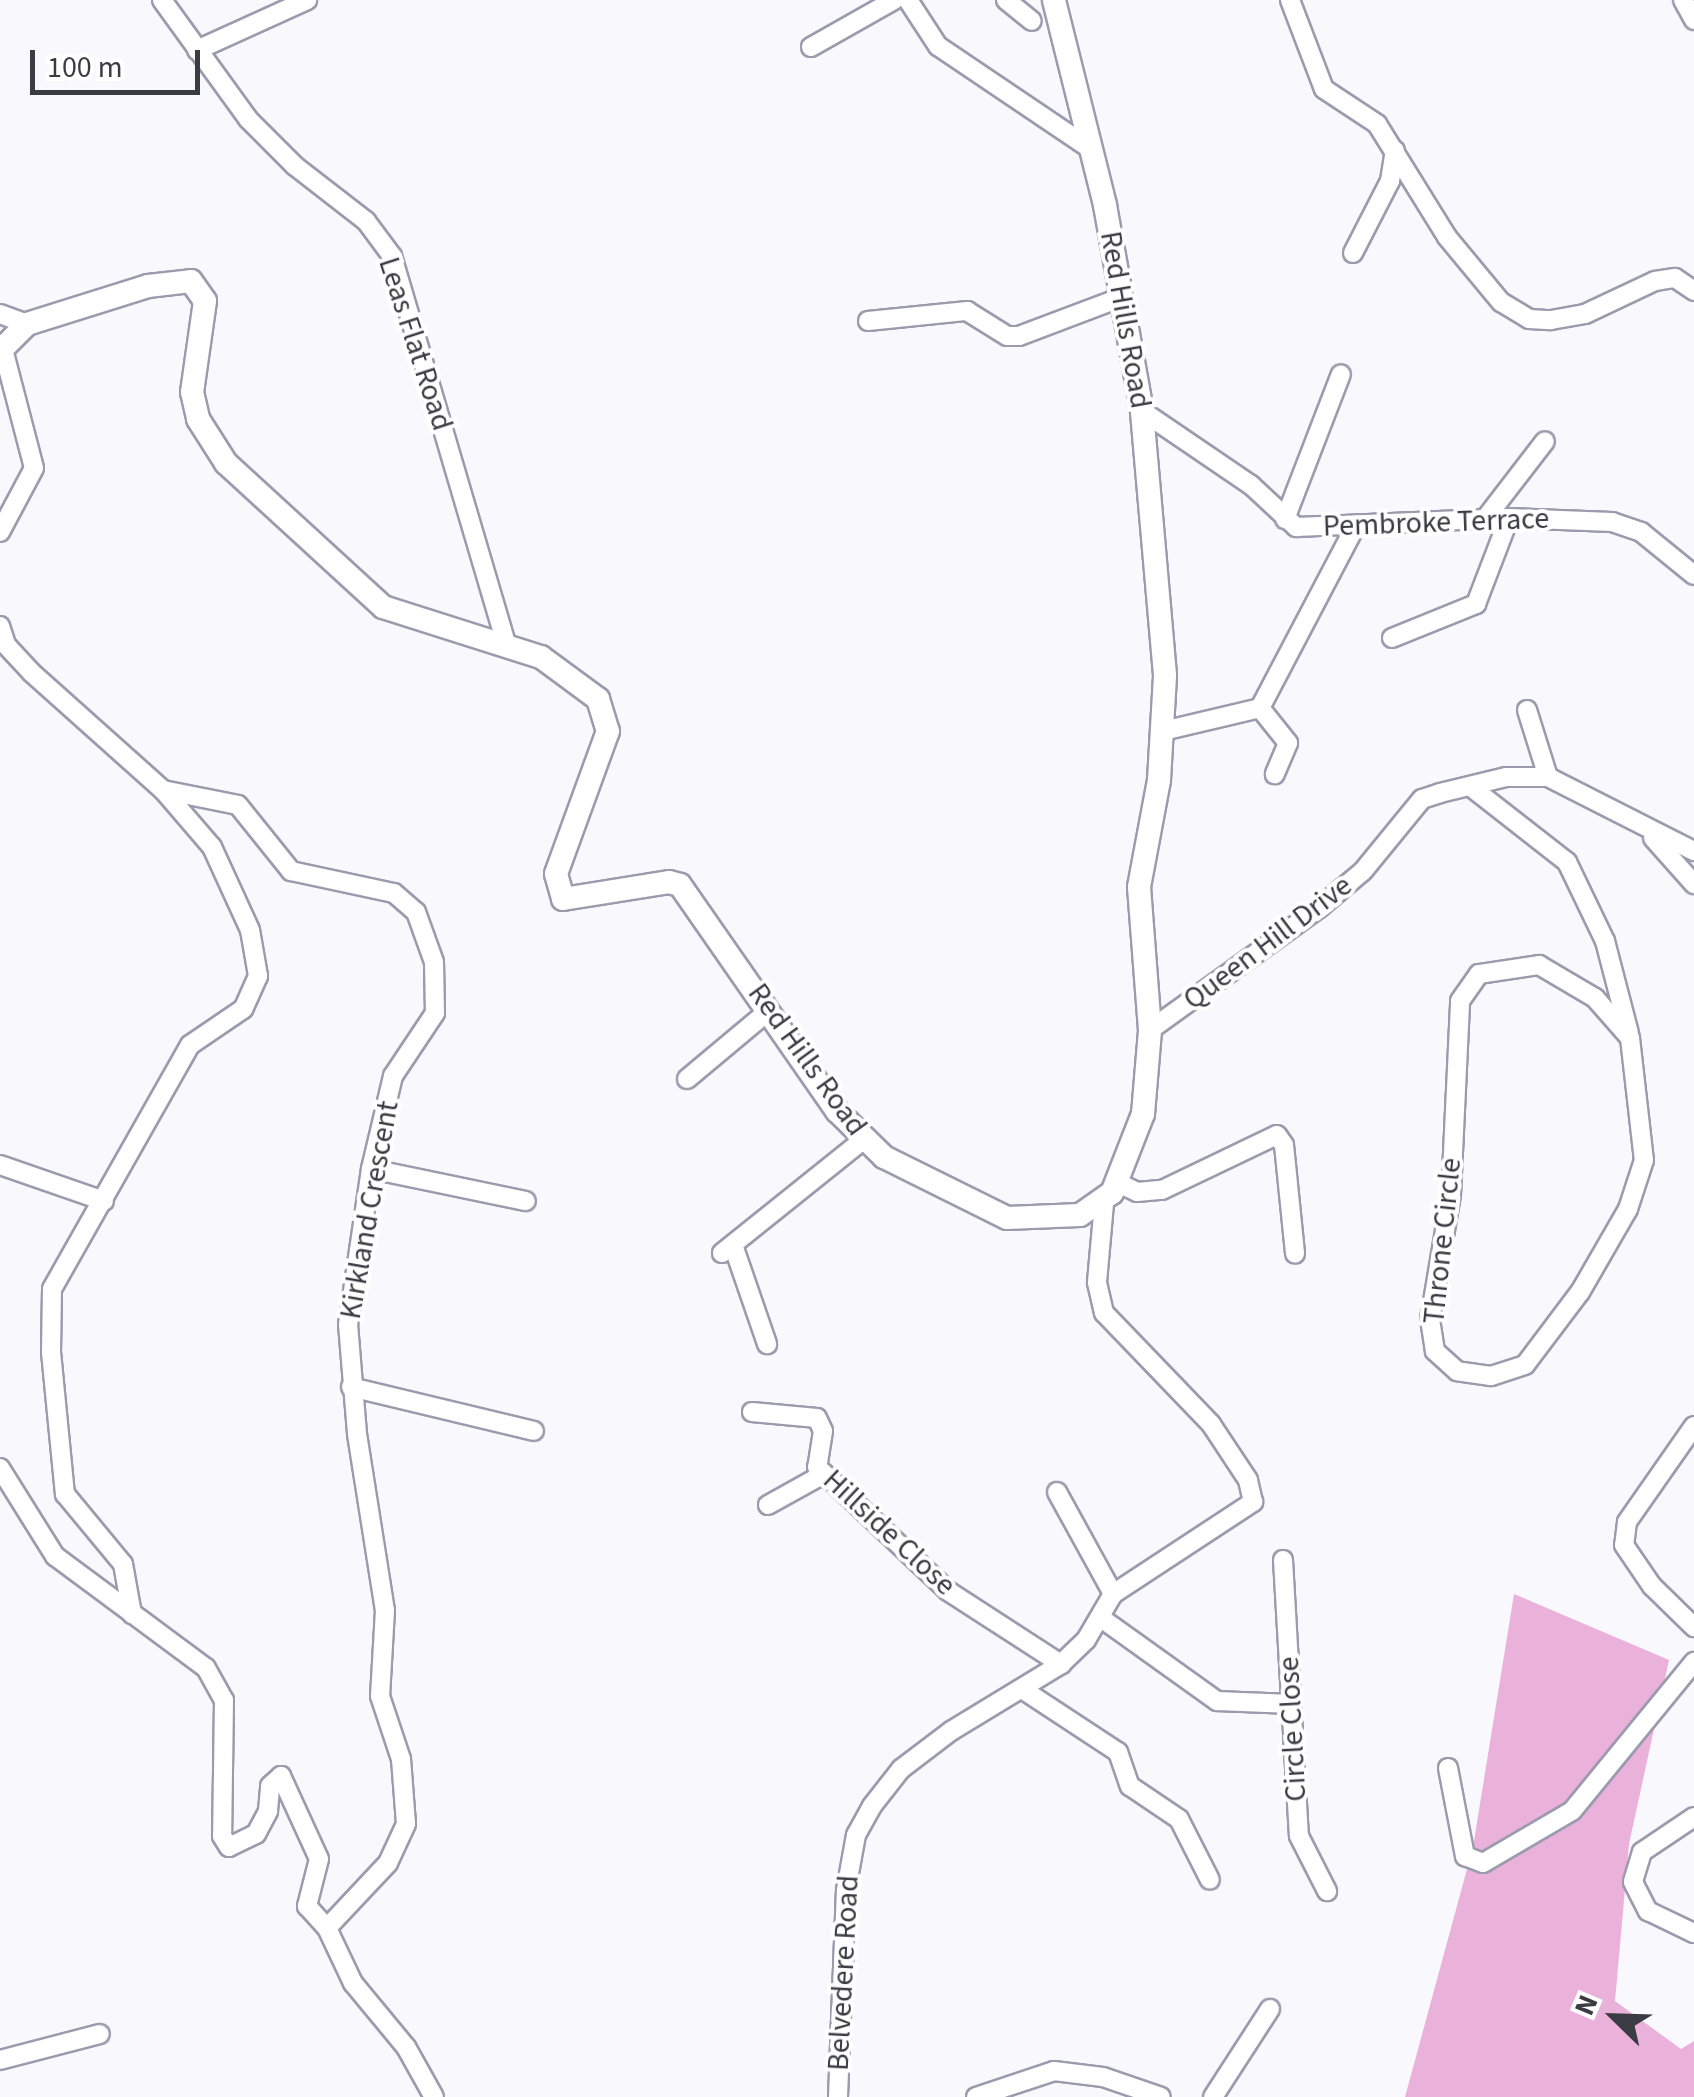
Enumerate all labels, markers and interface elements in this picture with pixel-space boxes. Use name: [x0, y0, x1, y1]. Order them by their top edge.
scale bar: [35, 30, 205, 92]
text: 100 m: [47, 46, 123, 89]
street label: Red Hills Road: [1092, 228, 1158, 412]
street label: Leas Flat Road: [370, 253, 460, 435]
street label: Pembroke Terrace: [1322, 501, 1550, 545]
street label: Queen Hill Drive: [1177, 868, 1359, 1018]
street label: Red Hills Road: [740, 977, 874, 1143]
street label: Kirkland Crescent: [333, 1098, 407, 1322]
street label: Throne Circle: [1416, 1156, 1470, 1326]
street label: Hillside Close: [815, 1462, 963, 1604]
street label: Circle Close: [1271, 1656, 1315, 1802]
street label: Belvedere Road: [821, 1874, 867, 2072]
north arrow: [1564, 1967, 1664, 2067]
text: N: [1564, 1989, 1608, 2022]

